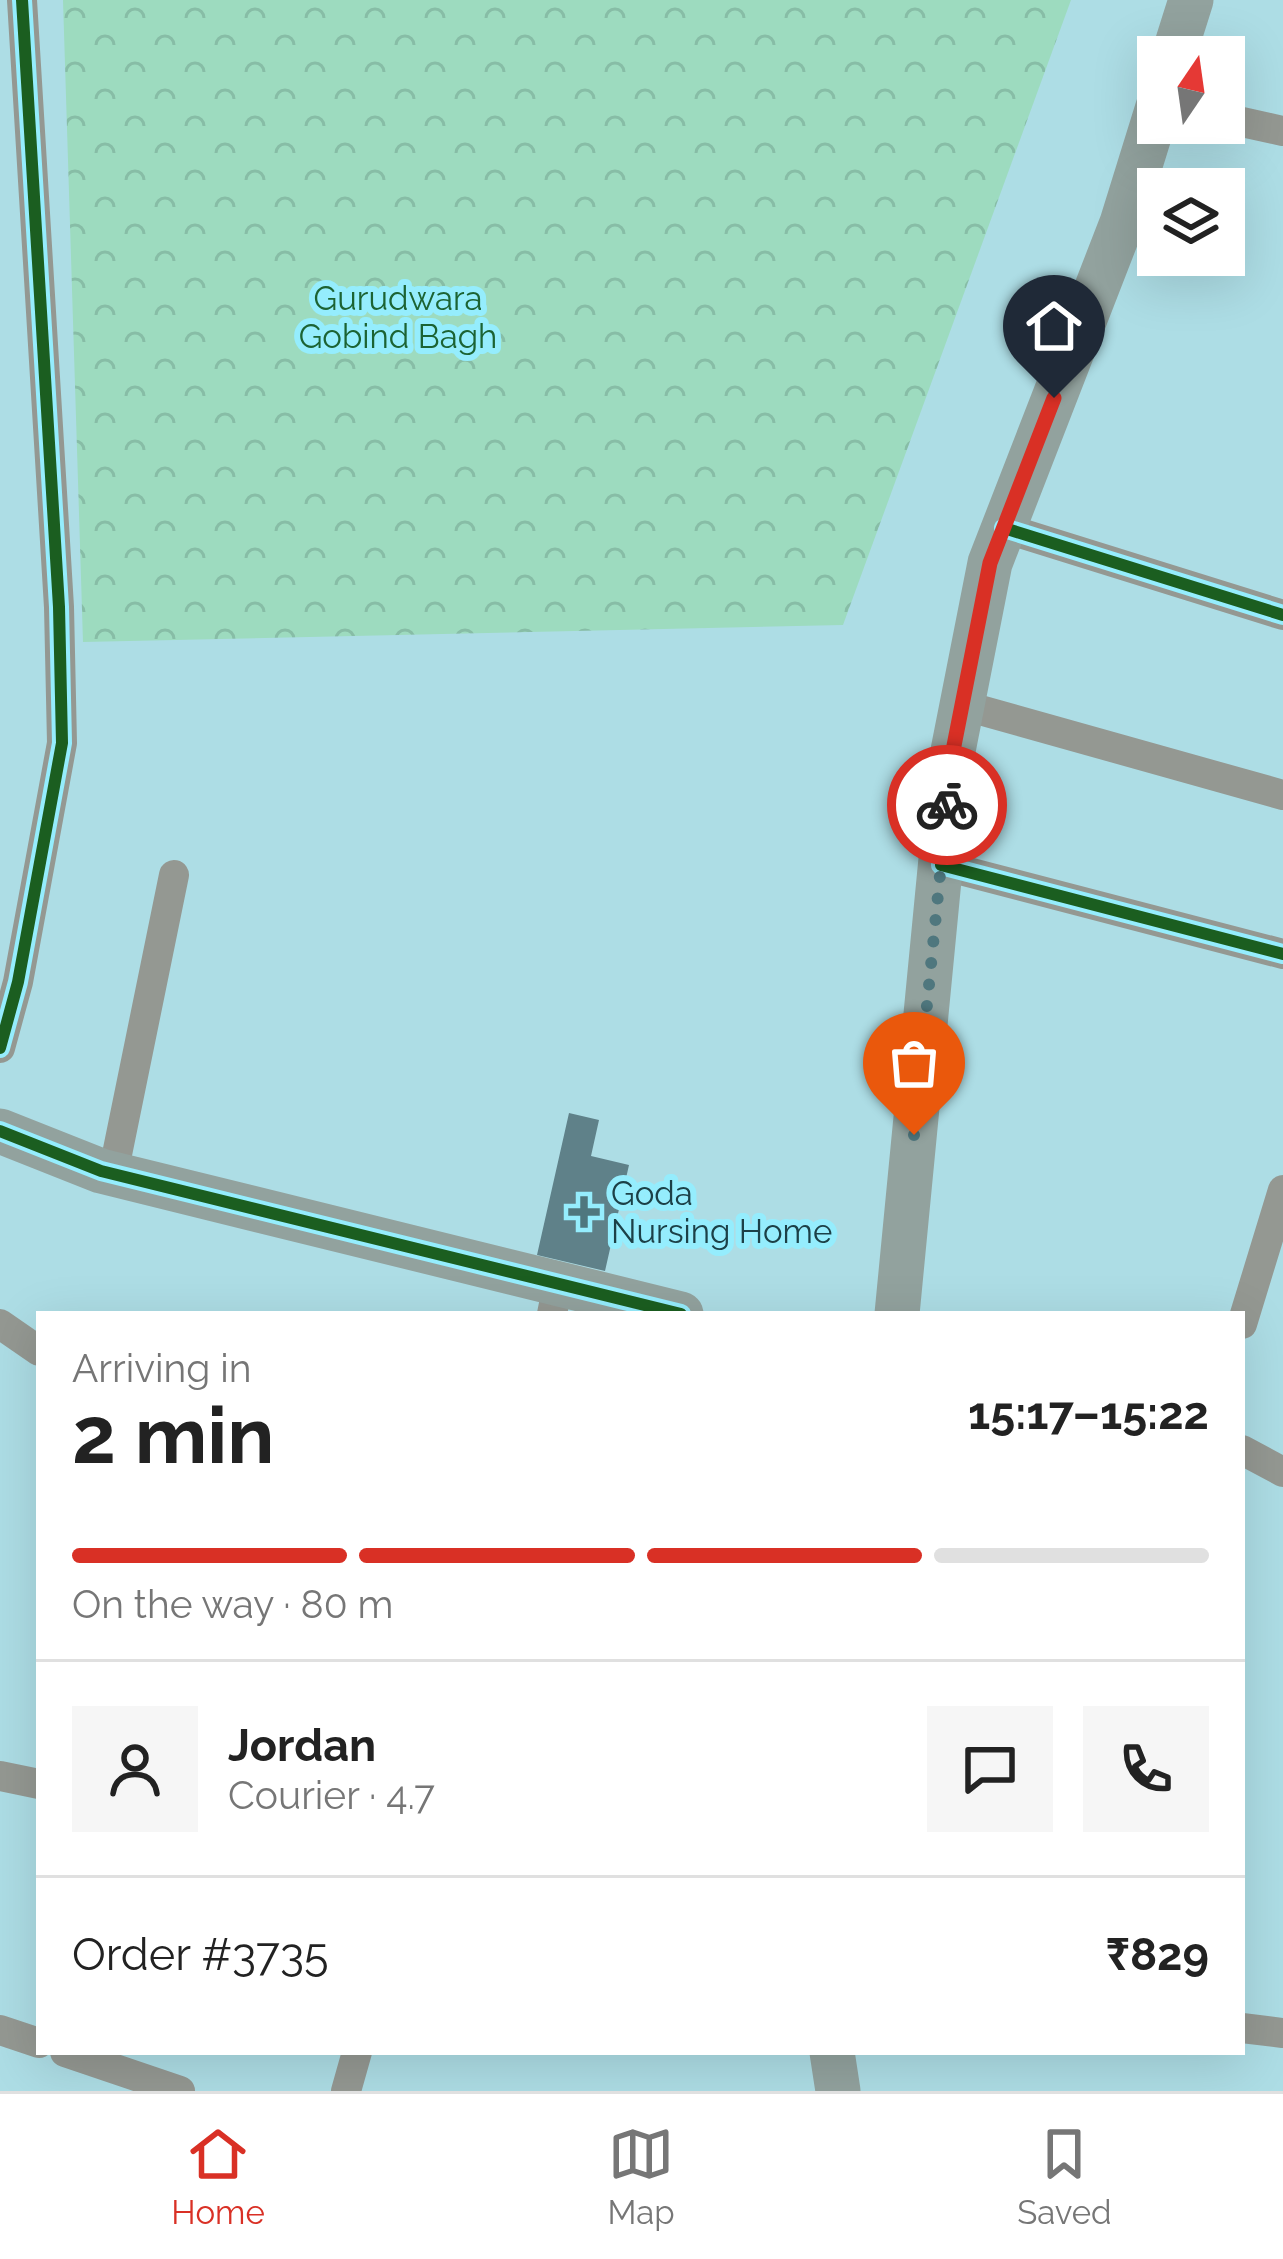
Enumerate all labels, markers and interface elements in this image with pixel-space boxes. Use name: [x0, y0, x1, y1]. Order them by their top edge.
north arrow: [1137, 36, 1245, 144]
map controls: [1137, 36, 1245, 276]
button: layers: [1137, 168, 1245, 276]
pin: [1003, 275, 1105, 398]
park label: Gurudwara Gobind Bagh: [299, 279, 497, 356]
icon: home: [1021, 293, 1087, 359]
courier: [887, 745, 1007, 865]
icon: bike: [914, 772, 980, 838]
pin: [863, 1012, 965, 1135]
icon: bag: [881, 1030, 947, 1096]
place label: Goda Nursing Home: [611, 1174, 832, 1251]
marker: Goda Nursing Home: [568, 1196, 600, 1228]
text: Arriving in: [72, 1345, 252, 1391]
text: 15:17–15:22: [968, 1387, 1209, 1440]
text: 2 min: [72, 1390, 274, 1481]
text: On the way · 80 m: [72, 1581, 393, 1627]
button: person: [72, 1706, 198, 1832]
button: chat: [927, 1706, 1053, 1832]
button: phone: [1083, 1706, 1209, 1832]
text: Jordan: [228, 1719, 376, 1772]
text: Courier · 4.7: [228, 1772, 435, 1818]
text: Order #3735: [72, 1928, 328, 1981]
text: ₹829: [1106, 1928, 1209, 1981]
tab: Home: [171, 2121, 265, 2232]
tab: Map: [607, 2121, 675, 2232]
tab: Saved: [1017, 2121, 1112, 2232]

